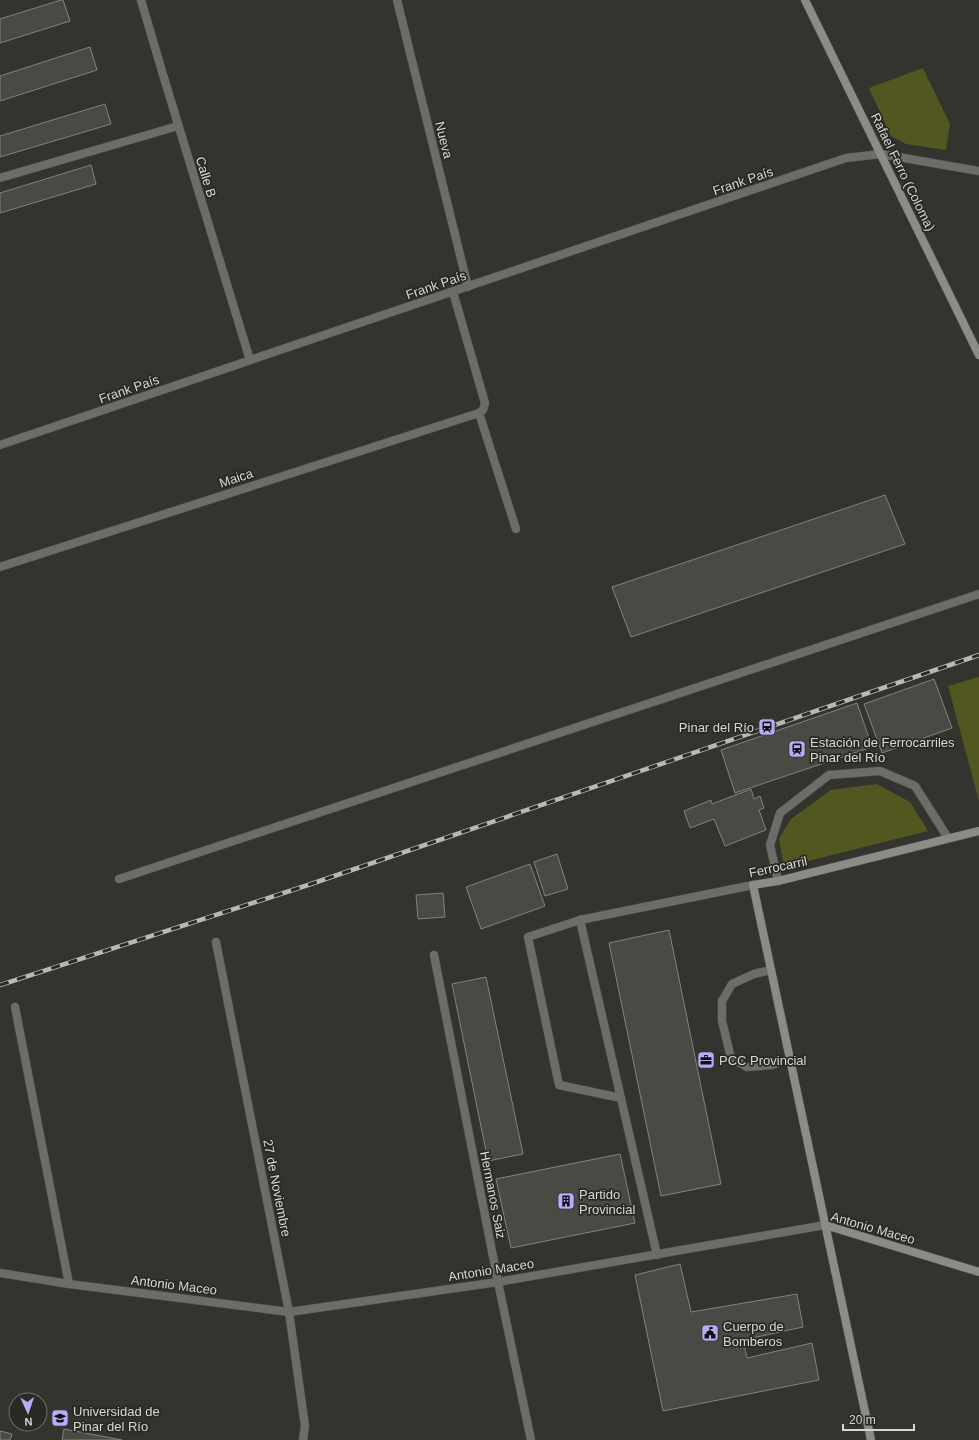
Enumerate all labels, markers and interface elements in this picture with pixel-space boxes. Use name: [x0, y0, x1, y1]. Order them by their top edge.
street label: Rafael Ferro (Coloma): [868, 111, 938, 233]
street label: Nueva: [432, 120, 456, 161]
street label: Calle B: [193, 155, 219, 199]
street label: Frank País: [711, 164, 776, 198]
street label: Frank País: [404, 268, 469, 302]
street label: Frank País: [97, 372, 162, 406]
street label: Maica: [217, 465, 256, 490]
station icon: Pinar del Río: [757, 717, 777, 737]
place label: Pinar del Río: [679, 720, 754, 735]
place label: Estación de Ferrocarriles Pinar del Río: [810, 735, 955, 765]
station icon: Estación de Ferrocarriles Pinar del Río: [787, 739, 807, 759]
street label: Ferrocarril: [747, 853, 809, 880]
office icon: PCC Provincial: [696, 1050, 716, 1070]
place label: PCC Provincial: [719, 1053, 807, 1068]
street label: 27 de Noviembre: [260, 1138, 294, 1238]
street label: Hermanos Saiz: [477, 1150, 509, 1240]
place label: Partido Provincial: [579, 1187, 635, 1217]
building icon: Partido Provincial: [556, 1191, 576, 1211]
street label: Antonio Maceo: [829, 1209, 917, 1247]
street label: Antonio Maceo: [447, 1256, 535, 1284]
street label: Antonio Maceo: [130, 1272, 218, 1298]
place label: Cuerpo de Bomberos: [723, 1319, 784, 1349]
public building icon: Cuerpo de Bomberos: [700, 1323, 720, 1343]
north arrow: [8, 1392, 48, 1432]
place label: Universidad de Pinar del Río: [73, 1404, 160, 1434]
scale bar: [843, 1406, 914, 1432]
school or university icon: Universidad de Pinar del Río: [50, 1408, 70, 1428]
text: 20 m: [849, 1413, 876, 1427]
text: N: [24, 1416, 33, 1428]

